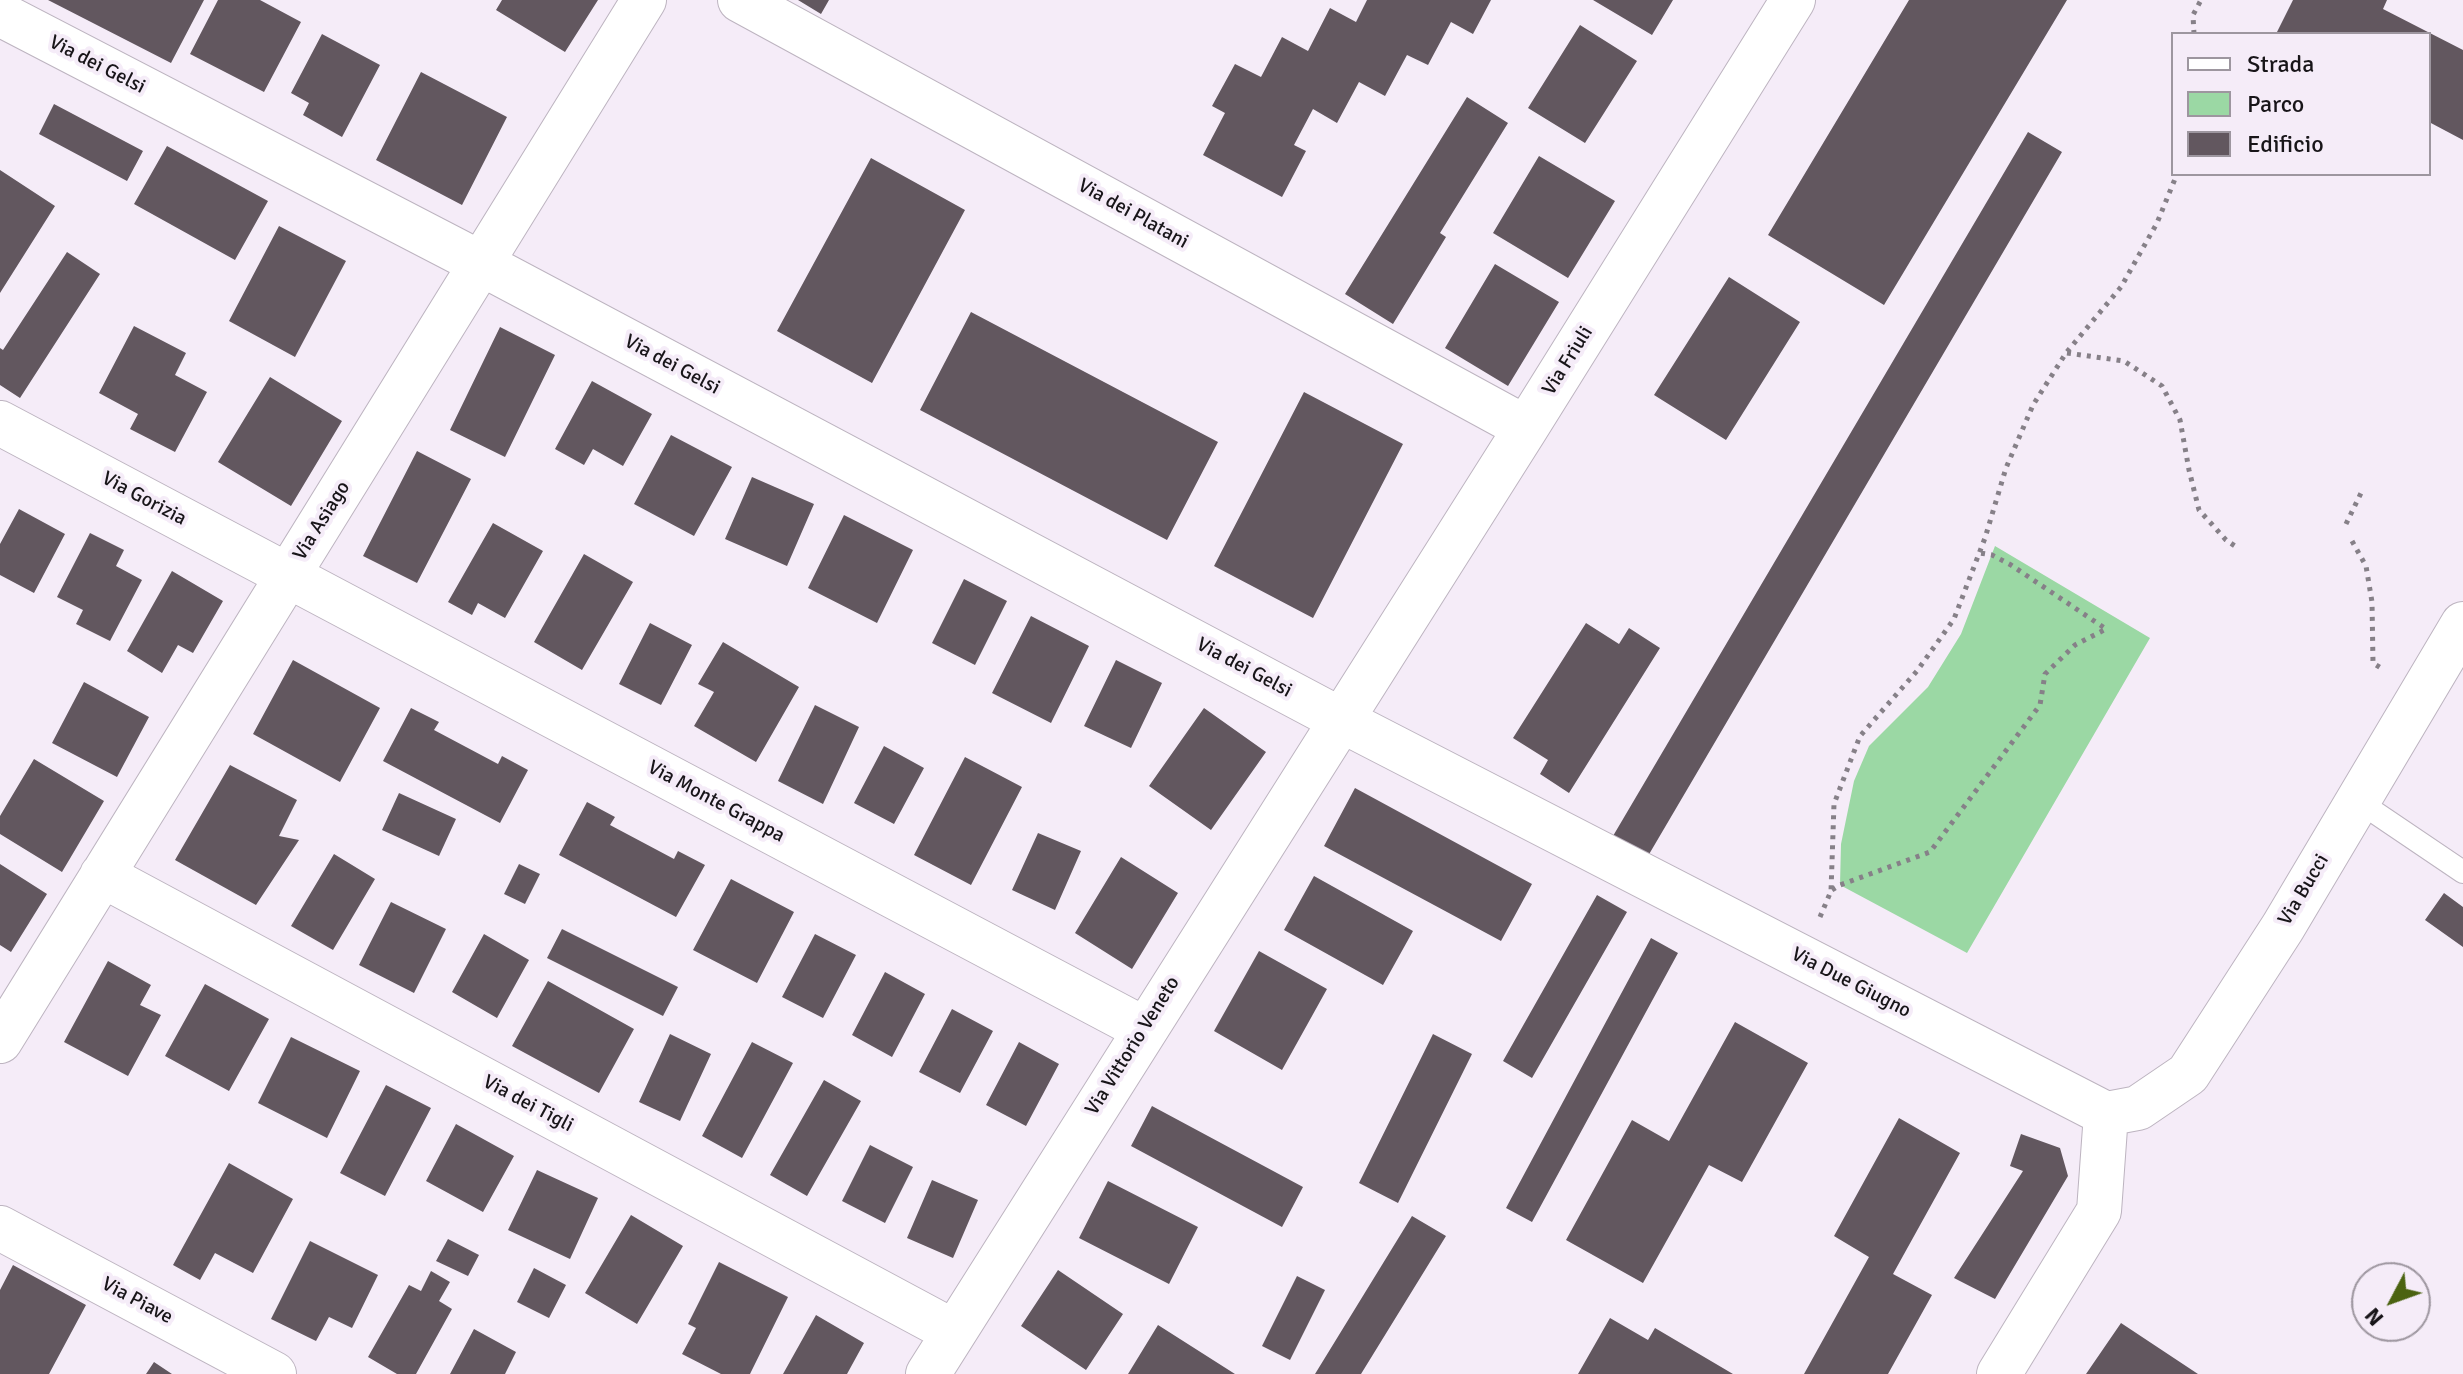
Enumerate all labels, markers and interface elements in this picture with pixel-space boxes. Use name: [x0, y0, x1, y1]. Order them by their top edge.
street label: Via dei Gelsi: [45, 31, 149, 99]
legend: [2171, 32, 2431, 176]
text: Strada: [2247, 49, 2314, 79]
text: Parco: [2247, 89, 2304, 119]
text: Edificio: [2247, 129, 2324, 159]
street label: Via dei Platani: [1074, 174, 1192, 254]
street label: Via Friuli: [1538, 322, 1598, 400]
street label: Via dei Gelsi: [620, 330, 724, 400]
street label: Via Gorizia: [98, 467, 190, 531]
street label: Via Asiago: [288, 477, 356, 565]
street label: Via dei Gelsi: [1192, 633, 1296, 703]
street label: Via Monte Grappa: [643, 756, 789, 848]
street label: Via Bucci: [2273, 850, 2335, 930]
street label: Via Due Giugno: [1787, 943, 1915, 1023]
street label: Via Vittorio Veneto: [1081, 972, 1185, 1120]
street label: Via dei Tigli: [479, 1070, 577, 1138]
north arrow: [2351, 1262, 2431, 1342]
street label: Via Piave: [97, 1272, 177, 1330]
text: N: [2359, 1302, 2389, 1331]

